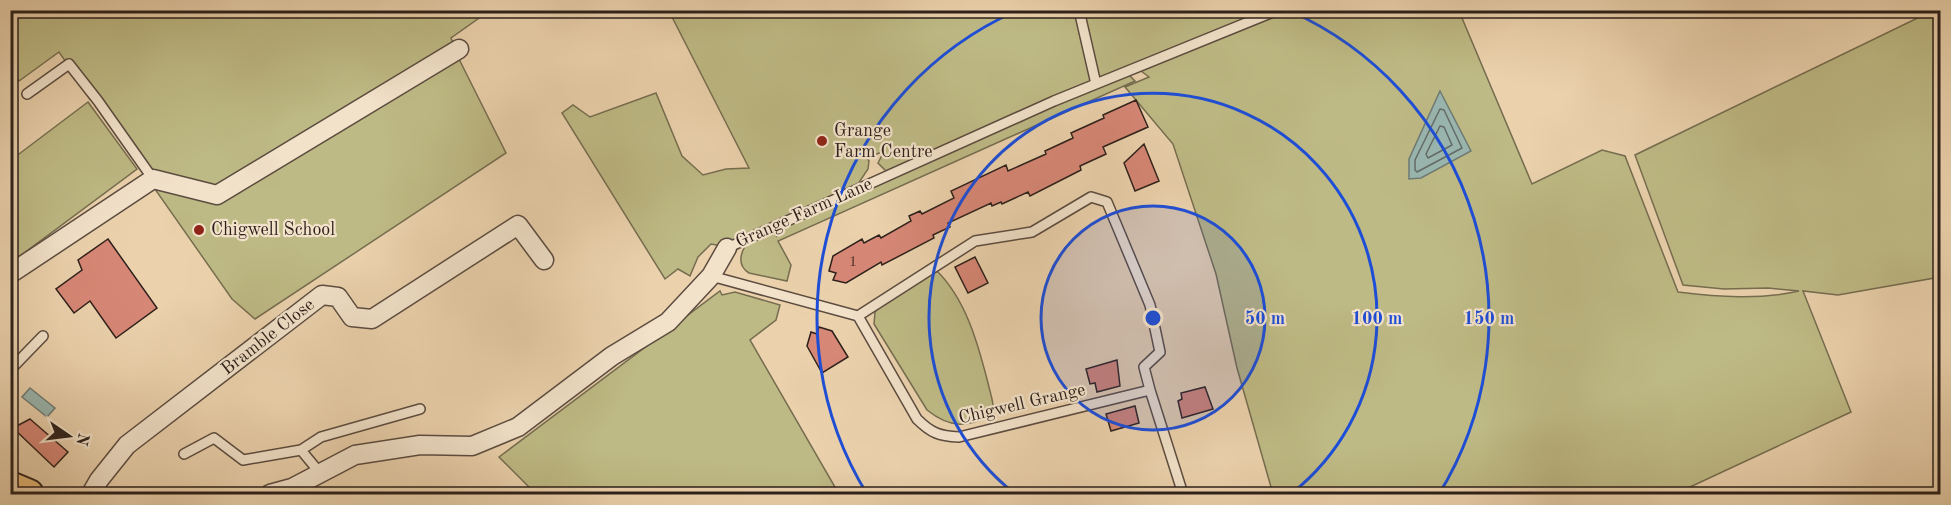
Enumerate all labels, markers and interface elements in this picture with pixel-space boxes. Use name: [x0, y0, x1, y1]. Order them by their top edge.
place label: Grange Farm Centre: [834, 122, 933, 161]
marker: Grange Farm Centre: [815, 134, 829, 148]
street label: Grange Farm Lane: [733, 175, 875, 251]
place label: Chigwell School: [211, 221, 335, 239]
marker: Chigwell School: [192, 223, 206, 237]
house number: 1: [849, 255, 857, 270]
street label: Bramble Close: [218, 295, 318, 379]
centre of rings: [1143, 308, 1163, 328]
text: 50 m: [1245, 310, 1285, 328]
text: 100 m: [1352, 310, 1402, 328]
text: 150 m: [1464, 310, 1514, 328]
street label: Chigwell Grange: [957, 381, 1087, 427]
north arrow: [39, 406, 99, 466]
text: N: [72, 431, 91, 448]

